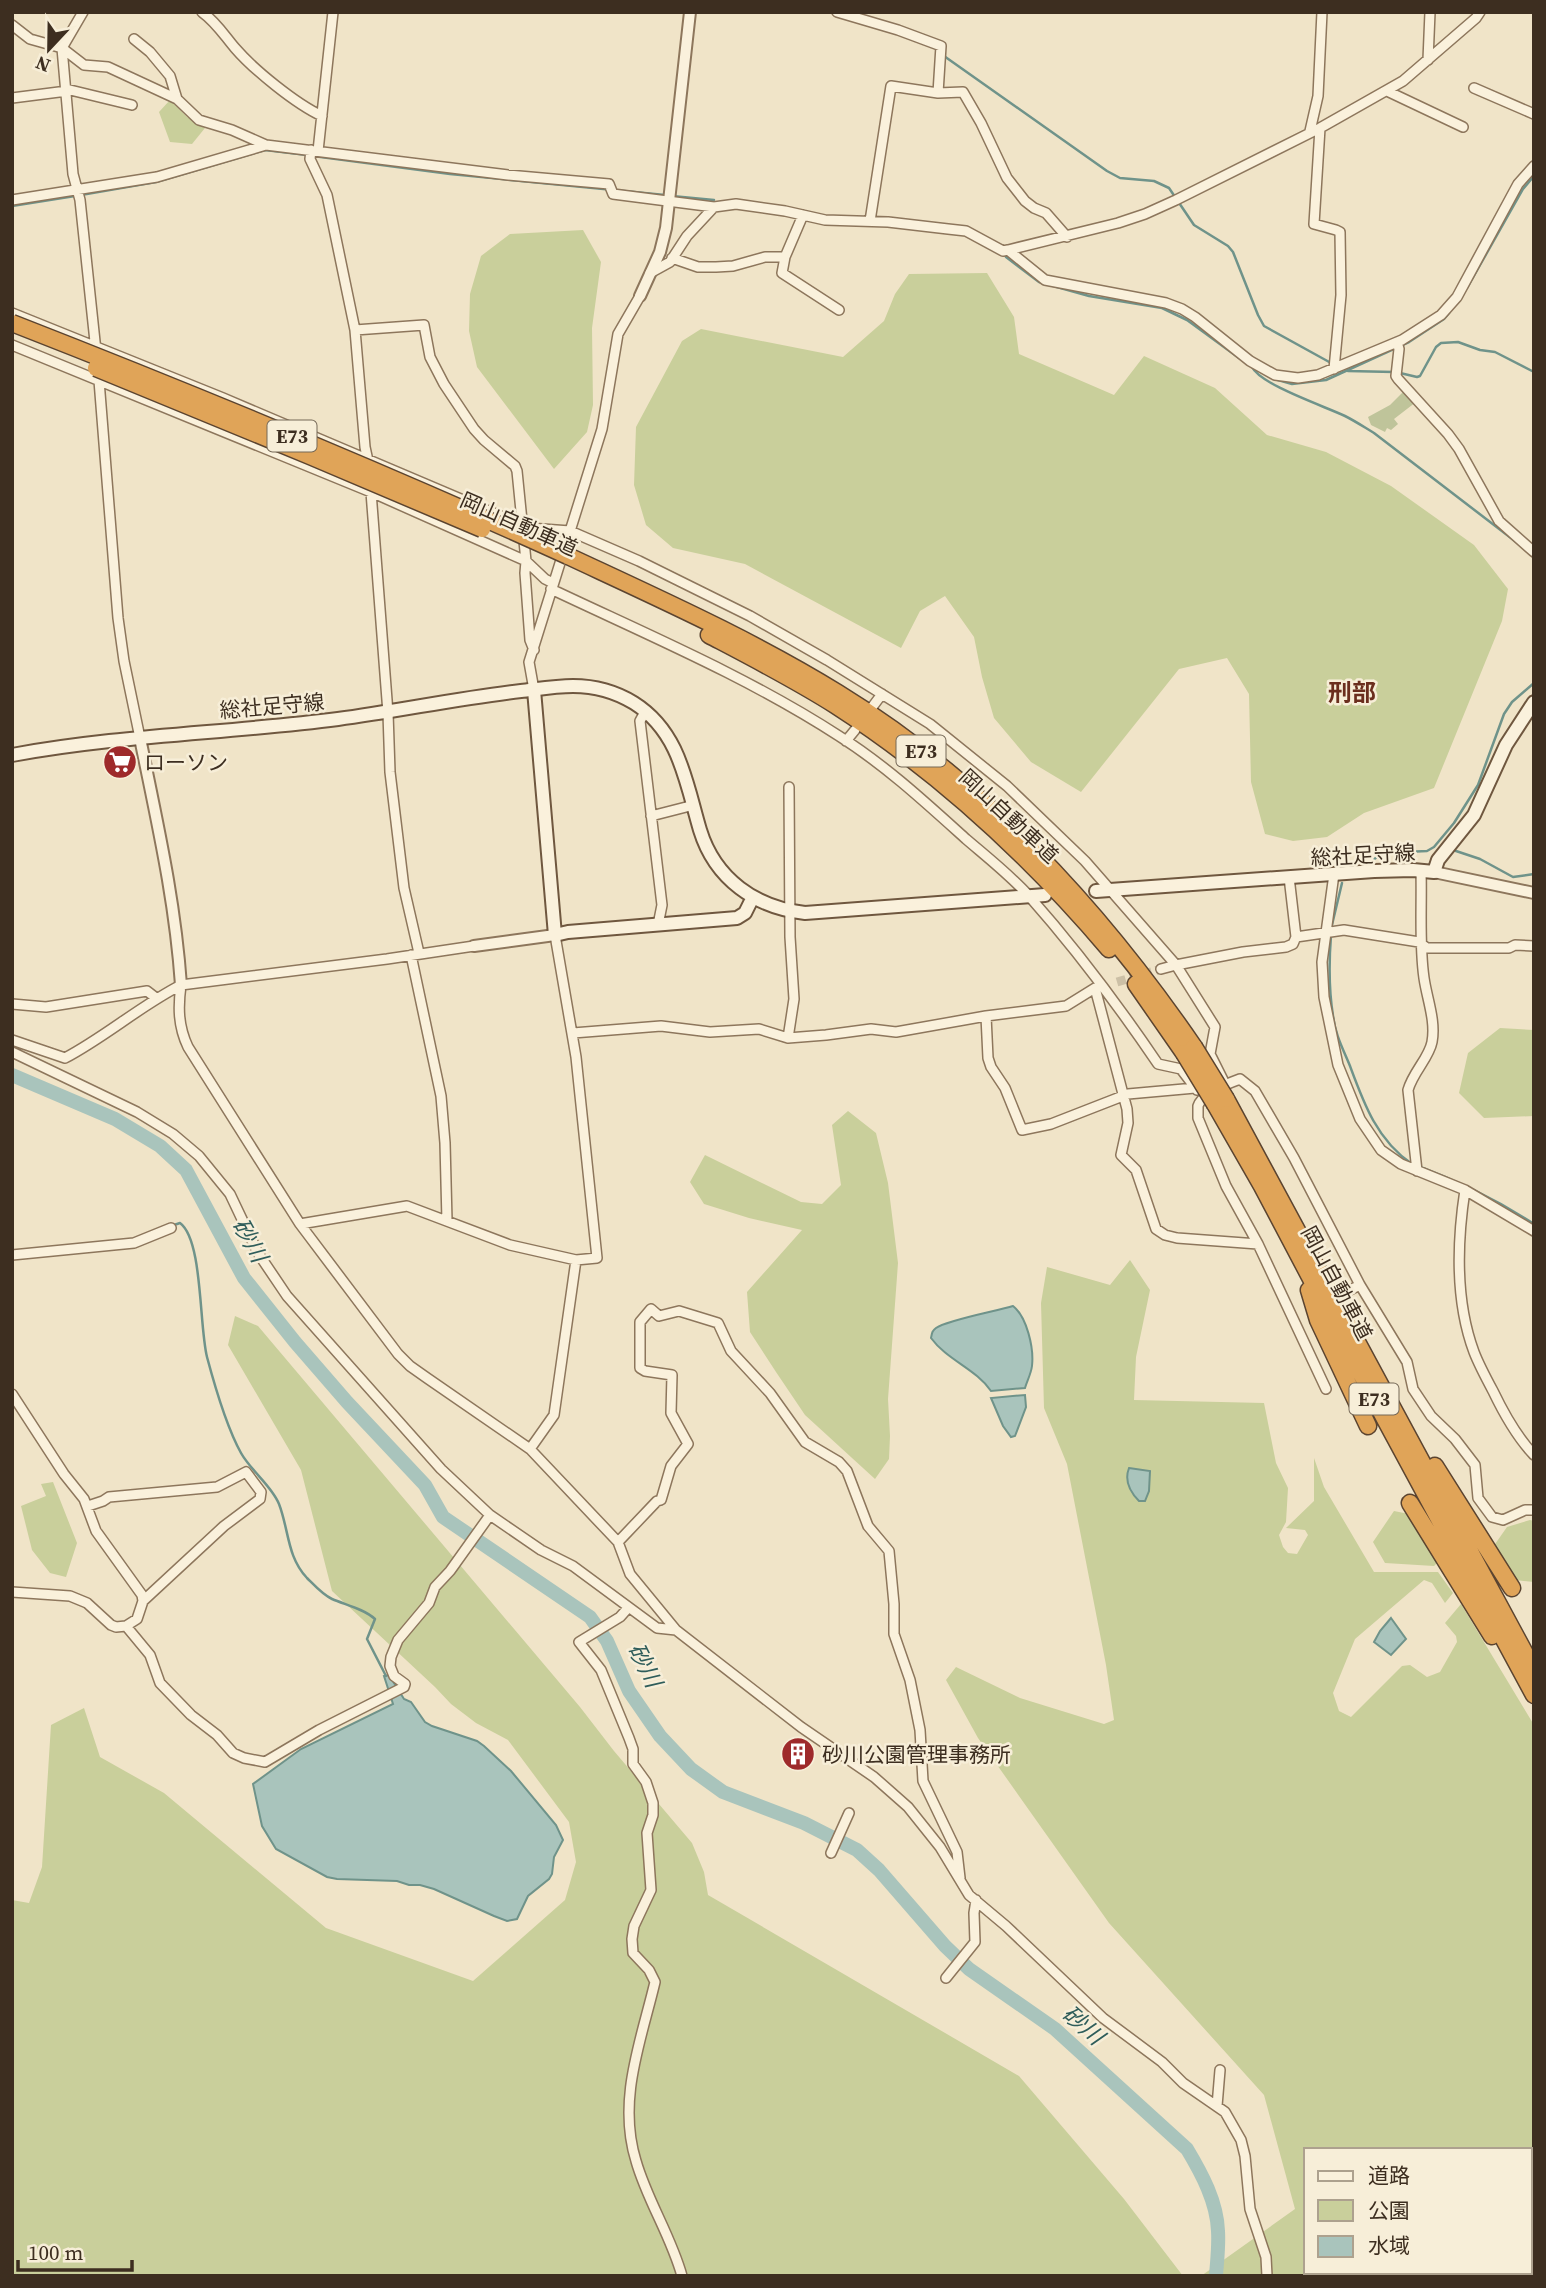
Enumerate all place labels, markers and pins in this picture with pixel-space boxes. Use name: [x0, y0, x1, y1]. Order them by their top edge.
supermarket icon: ローソン: [101, 743, 139, 781]
place label: ローソン: [144, 748, 228, 777]
building icon: 砂川公園管理事務所: [779, 1735, 817, 1773]
place label: 砂川公園管理事務所: [822, 1740, 1011, 1769]

